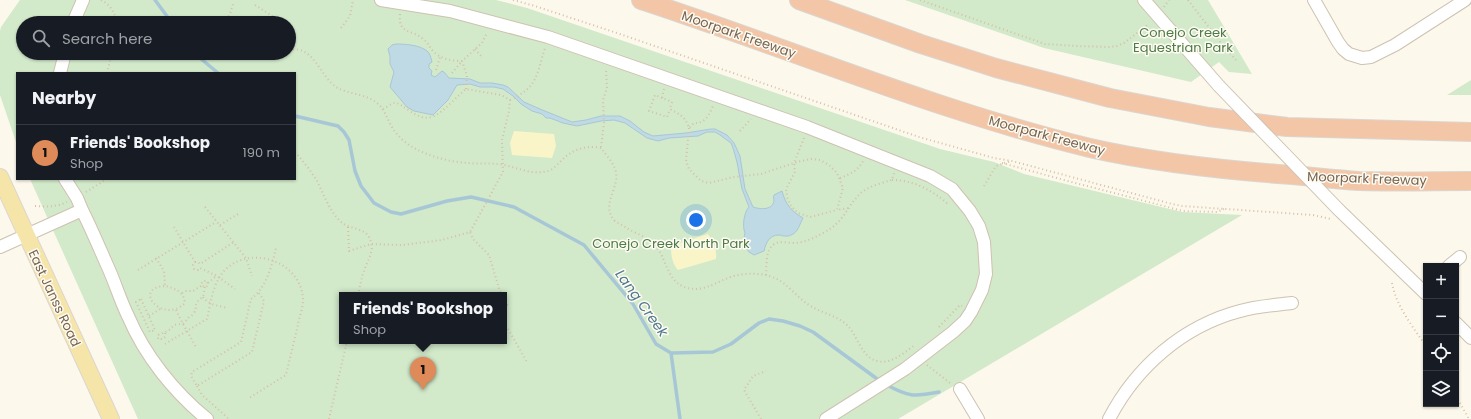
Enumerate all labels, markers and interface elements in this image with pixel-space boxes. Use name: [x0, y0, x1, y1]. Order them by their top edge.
street label: Moorpark Freeway: [679, 6, 799, 63]
search box: [16, 16, 296, 60]
park label: Conejo Creek Equestrian Park: [1133, 23, 1233, 57]
icon: search: [30, 27, 52, 49]
text: Search here: [62, 28, 152, 49]
text: Nearby: [32, 86, 96, 110]
street label: Moorpark Freeway: [987, 111, 1108, 160]
text: Friends' Bookshop: [70, 132, 210, 153]
text: 1: [43, 143, 47, 162]
text: 190 m: [243, 143, 280, 162]
text: Shop: [70, 154, 103, 173]
street label: Moorpark Freeway: [1307, 167, 1428, 190]
your location: [686, 210, 706, 230]
park label: Conejo Creek North Park: [592, 234, 750, 253]
street label: East Janss Road: [24, 246, 85, 350]
map controls: [1423, 263, 1459, 407]
button: +: [1423, 263, 1459, 299]
water label: Lang Creek: [611, 265, 674, 341]
popup: [339, 292, 507, 344]
text: Friends' Bookshop: [353, 298, 493, 319]
button: −: [1423, 299, 1459, 335]
text: Shop: [353, 320, 386, 339]
button: locate: [1423, 335, 1459, 371]
pin: 1: [410, 357, 436, 390]
button: layers: [1423, 371, 1459, 407]

